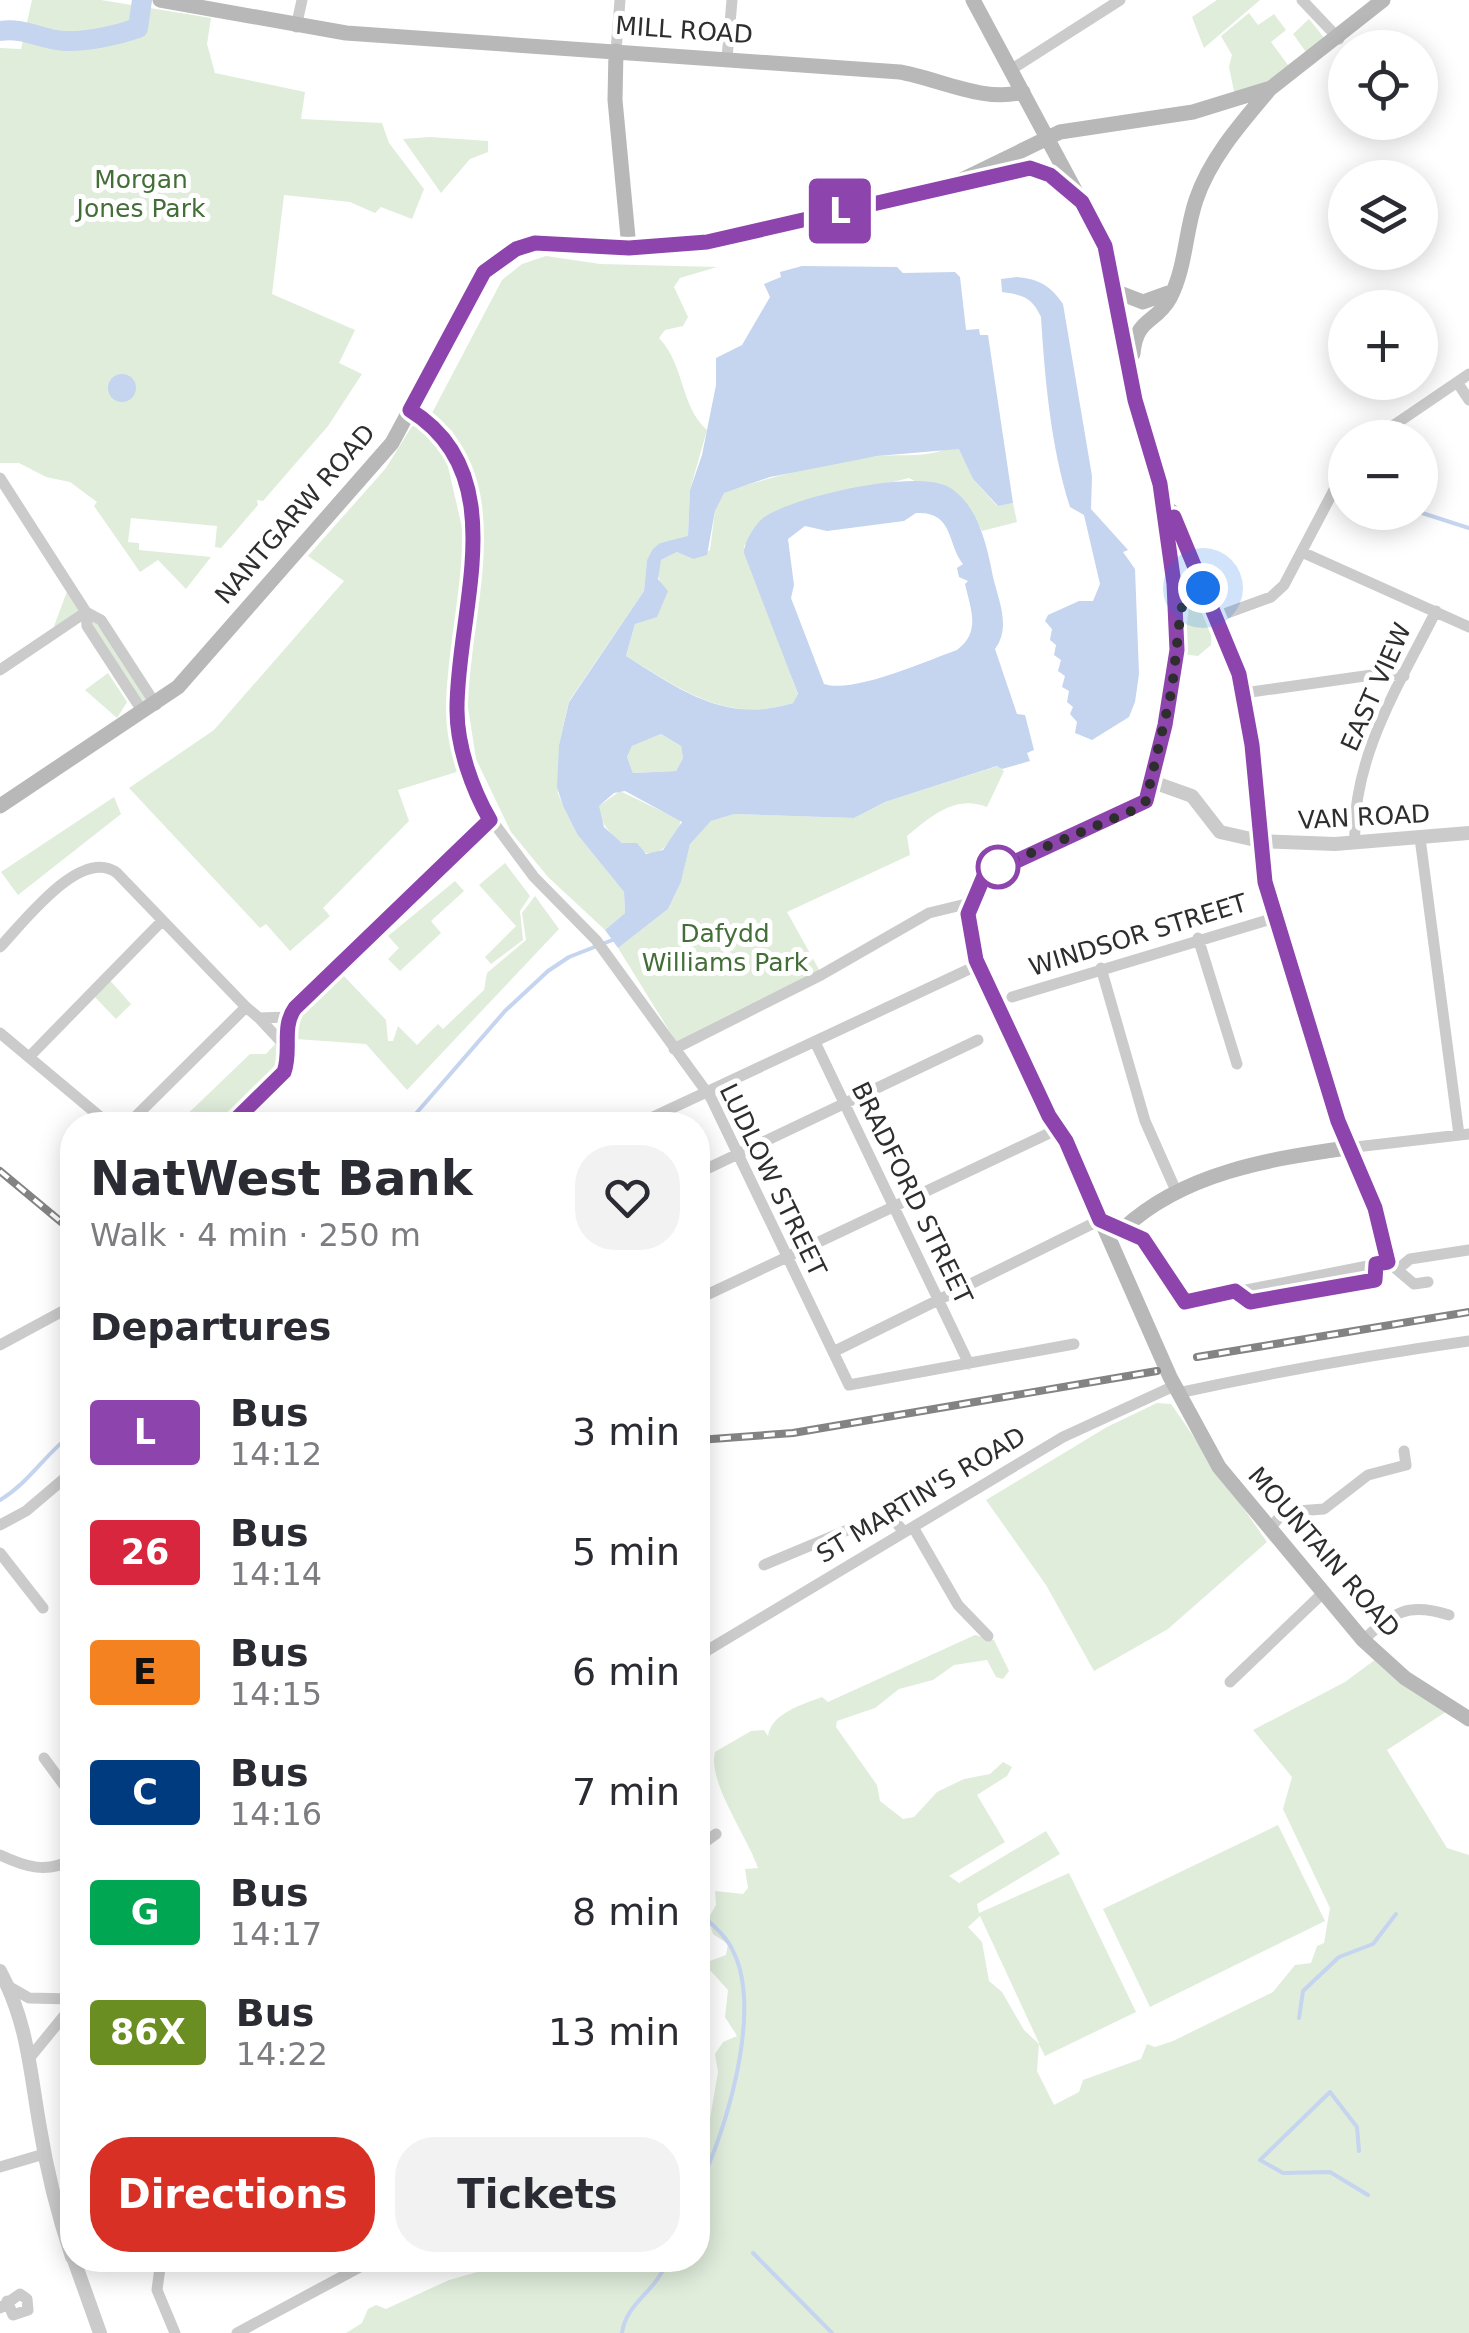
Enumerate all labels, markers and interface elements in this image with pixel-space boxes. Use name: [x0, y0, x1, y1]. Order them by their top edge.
street label: MILL ROAD: [614, 11, 754, 49]
map controls: [1328, 30, 1438, 530]
button: locate: [1328, 30, 1438, 140]
button: layers: [1328, 160, 1438, 270]
park label: Morgan Jones Park: [75, 165, 206, 223]
line badge: L: [808, 178, 872, 244]
text: L: [829, 191, 851, 231]
button: +: [1328, 290, 1438, 400]
street label: NANTGARW ROAD: [209, 418, 381, 610]
button: −: [1328, 420, 1438, 530]
your location: [1178, 563, 1228, 613]
street label: EAST VIEW: [1335, 619, 1417, 755]
street label: VAN ROAD: [1297, 799, 1431, 835]
unlabelled marker: [977, 846, 1019, 888]
street label: WINDSOR STREET: [1026, 888, 1251, 982]
park label: Dafydd Williams Park: [642, 919, 809, 977]
street label: BRADFORD STREET: [846, 1077, 979, 1310]
street label: LUDLOW STREET: [714, 1079, 833, 1282]
button: heart: [575, 1145, 680, 1250]
text: NatWest Bank: [90, 1150, 473, 1206]
text: Walk · 4 min · 250 m: [90, 1216, 421, 1254]
text: Departures: [90, 1305, 331, 1349]
text: Bus: [230, 1391, 309, 1435]
text: 3 min: [572, 1410, 680, 1454]
text: L: [134, 1412, 156, 1452]
street label: ST MARTIN'S ROAD: [811, 1421, 1031, 1569]
text: 14:12: [230, 1435, 322, 1473]
street label: MOUNTAIN ROAD: [1242, 1461, 1406, 1643]
text: Bus: [230, 1511, 309, 1555]
text: 5 min: [572, 1530, 680, 1574]
text: 26: [121, 1532, 169, 1572]
text: 14:14: [230, 1555, 322, 1593]
text: Bus: [230, 1631, 309, 1675]
text: 6 min: [572, 1650, 680, 1694]
text: E: [133, 1652, 157, 1692]
text: 14:15: [230, 1675, 322, 1713]
text: Bus: [230, 1751, 309, 1795]
text: 7 min: [572, 1770, 680, 1814]
text: C: [132, 1772, 158, 1812]
text: 14:16: [230, 1795, 322, 1833]
text: Bus: [230, 1871, 309, 1915]
text: 8 min: [572, 1890, 680, 1934]
text: G: [131, 1892, 159, 1932]
text: 14:17: [230, 1915, 322, 1953]
text: Bus: [236, 1991, 314, 2035]
text: 13 min: [548, 2010, 680, 2054]
text: 86X: [110, 2012, 186, 2052]
text: 14:22: [236, 2035, 328, 2073]
button: Directions: [90, 2137, 375, 2252]
button: Tickets: [395, 2137, 680, 2252]

